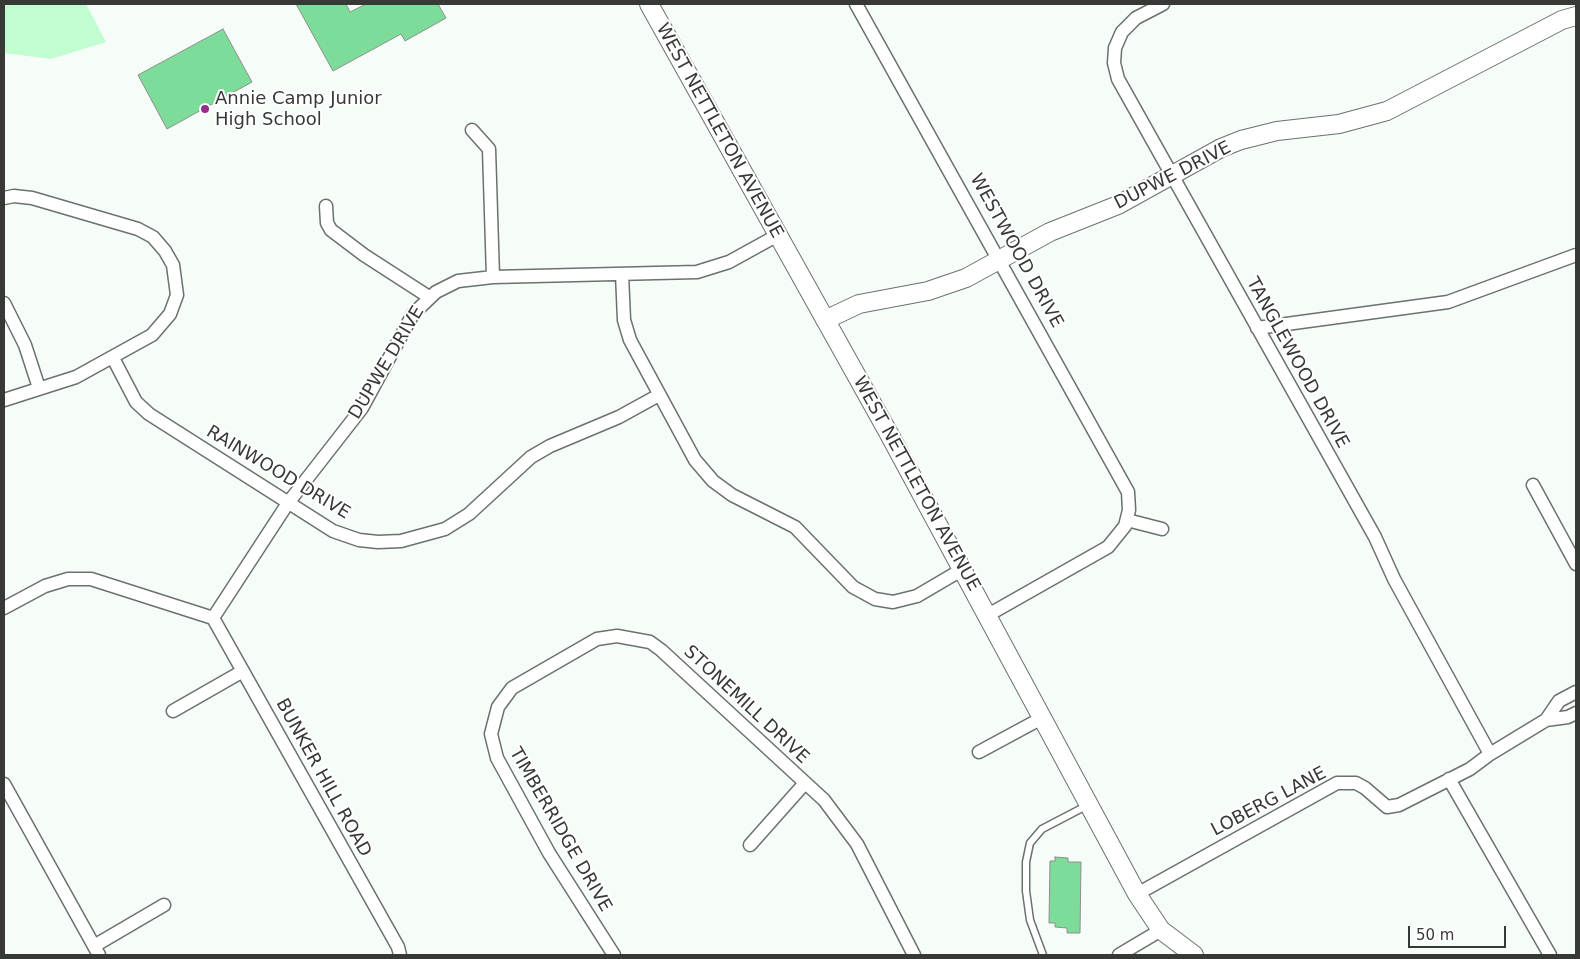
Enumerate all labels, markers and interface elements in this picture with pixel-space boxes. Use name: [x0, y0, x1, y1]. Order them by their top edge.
street label: WEST NETTLETON AVENUE: [651, 20, 787, 242]
place label: Annie Camp Junior High School: [215, 88, 382, 130]
marker: Annie Camp Junior High School: [199, 103, 211, 115]
street label: DUPWE DRIVE: [1111, 137, 1235, 215]
street label: WESTWOOD DRIVE: [965, 170, 1067, 332]
street label: TANGLEWOOD DRIVE: [1241, 274, 1353, 452]
street label: DUPWE DRIVE: [345, 303, 429, 423]
street label: WEST NETTLETON AVENUE: [848, 373, 984, 595]
street label: RAINWOOD DRIVE: [202, 422, 354, 524]
street label: STONEMILL DRIVE: [679, 641, 813, 769]
street label: BUNKER HILL ROAD: [271, 695, 375, 861]
street label: TIMBERRIDGE DRIVE: [504, 744, 616, 916]
street label: LOBERG LANE: [1208, 763, 1330, 841]
scale bar: [1410, 916, 1508, 948]
text: 50 m: [1416, 926, 1454, 944]

